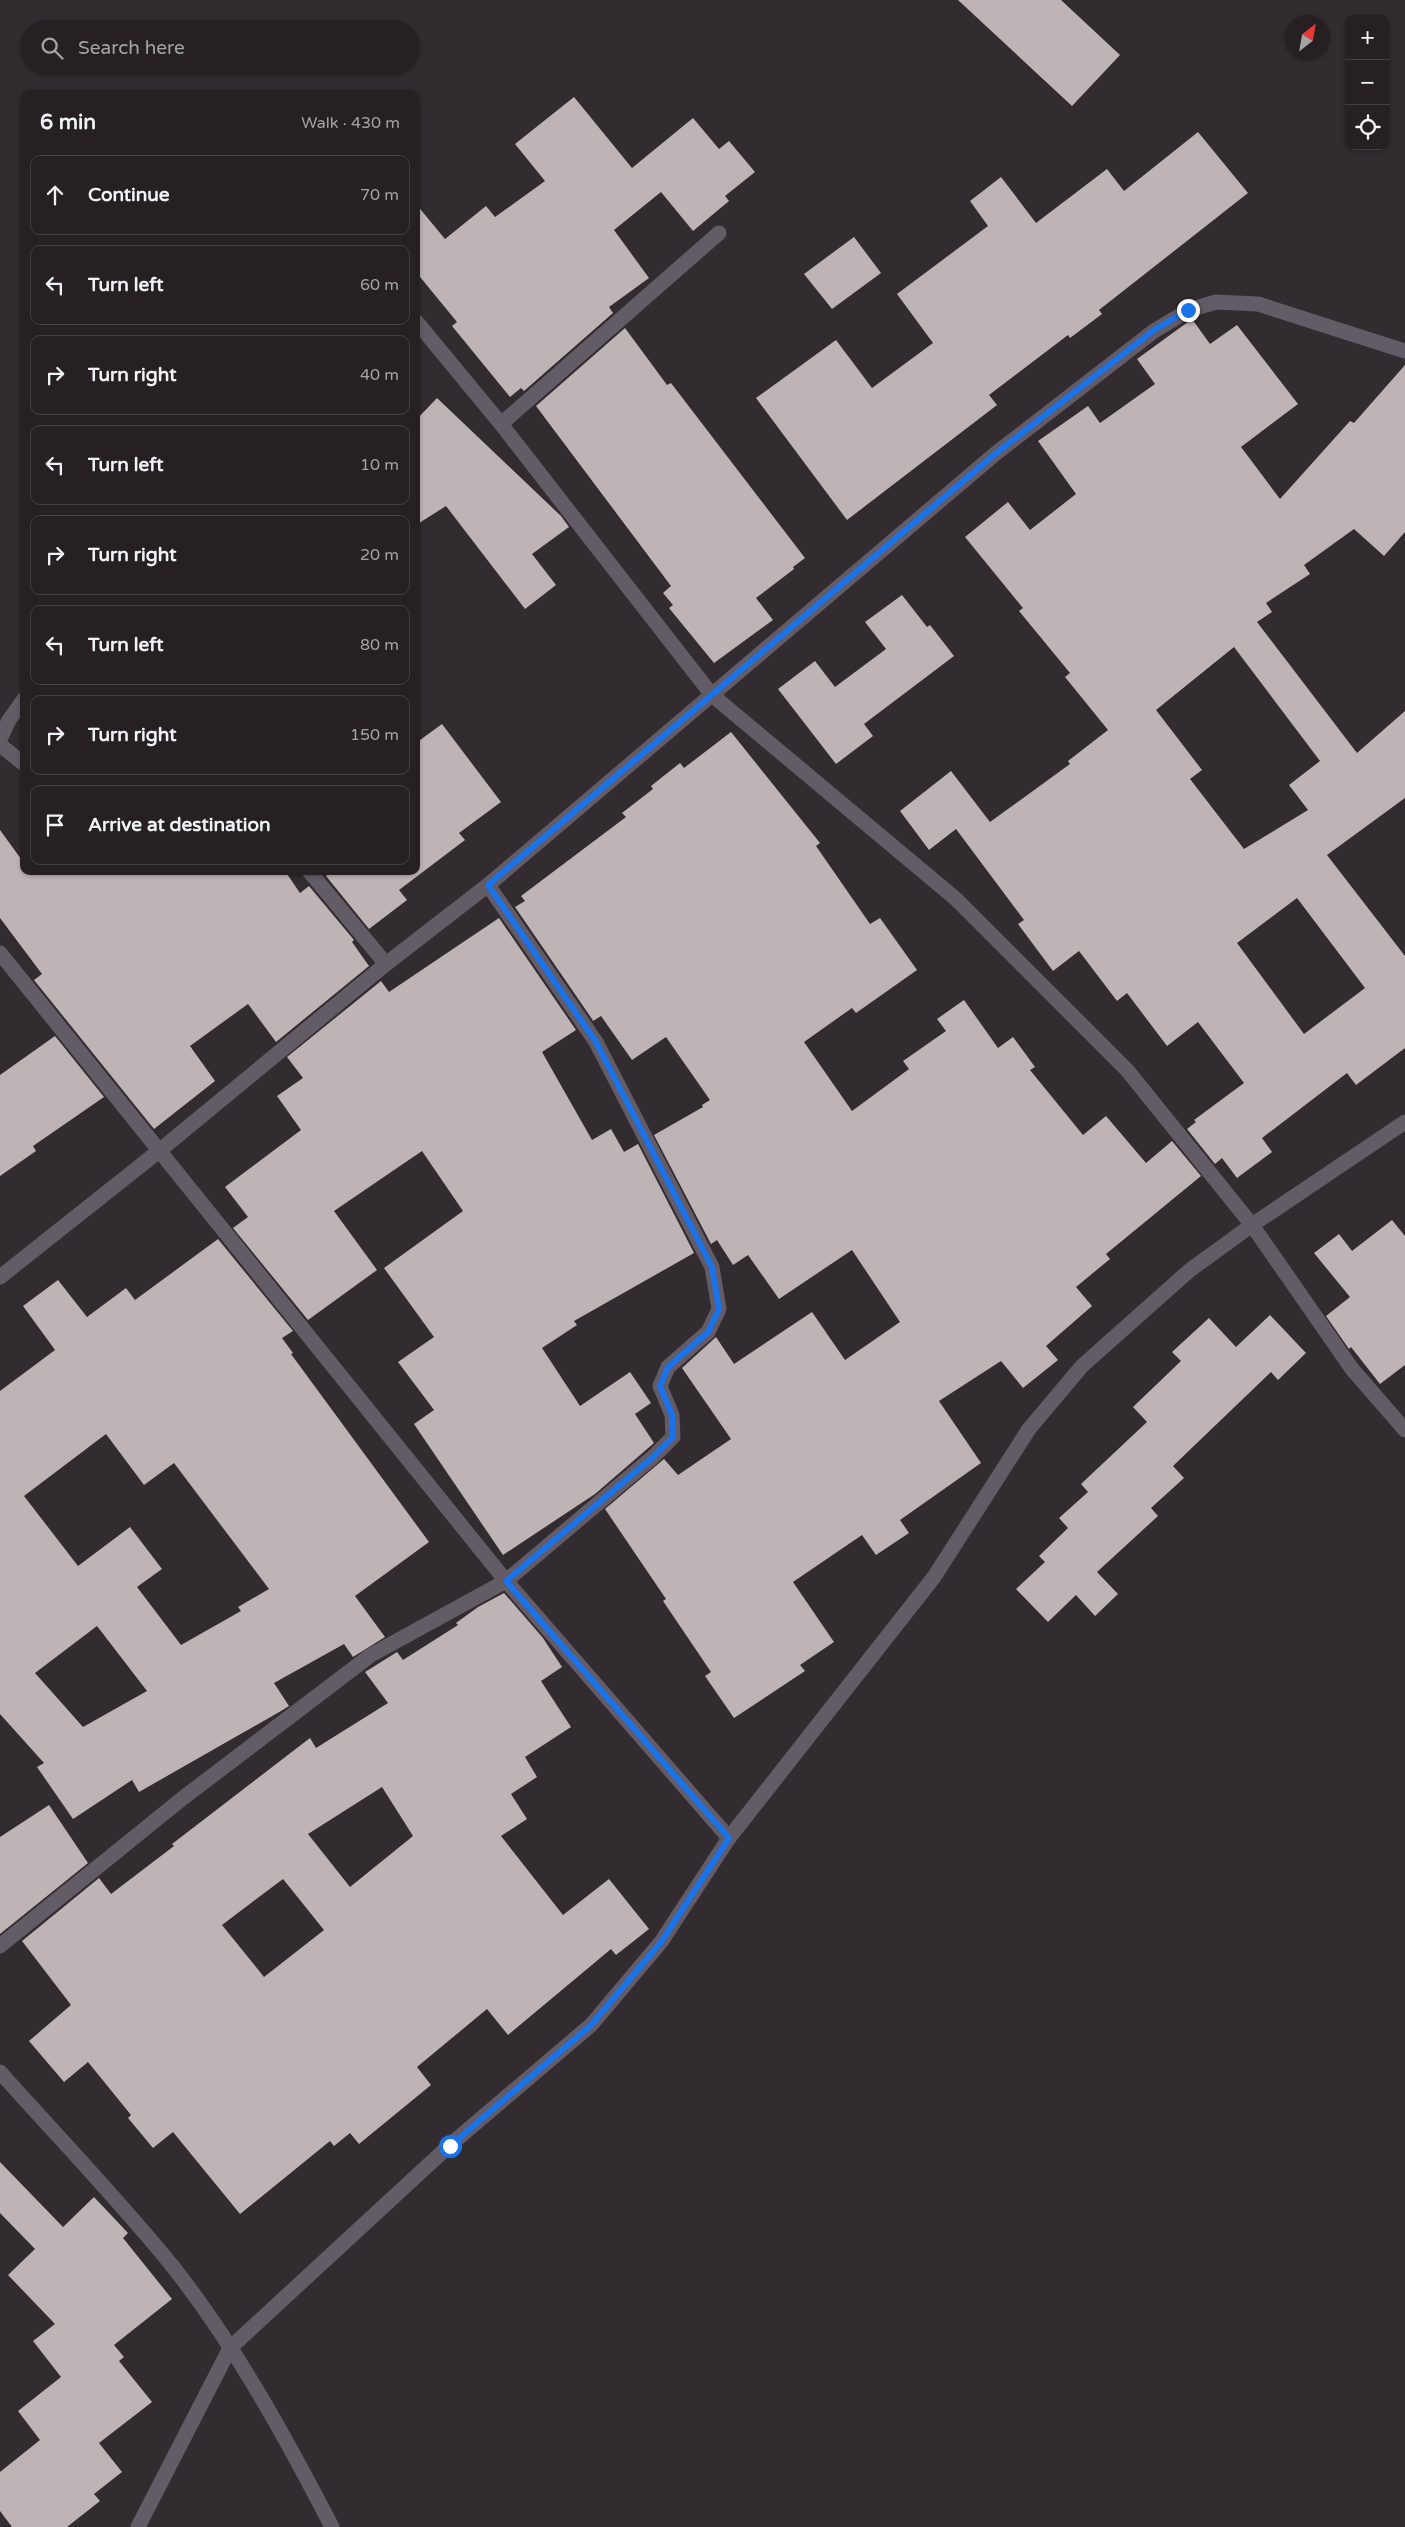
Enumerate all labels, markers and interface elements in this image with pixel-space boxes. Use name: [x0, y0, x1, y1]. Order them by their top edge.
north arrow: [1285, 15, 1330, 60]
map controls: [1345, 15, 1390, 150]
button: +: [1345, 15, 1390, 60]
search box: [20, 20, 420, 75]
icon: search: [38, 34, 66, 62]
text: Search here: [78, 37, 185, 59]
button: −: [1345, 60, 1390, 105]
button: locate: [1345, 105, 1390, 150]
text: 6 min: [40, 110, 96, 135]
text: Walk · 430 m: [301, 113, 400, 133]
icon: ahead: [41, 181, 69, 209]
text: Continue: [88, 184, 170, 206]
text: 70 m: [360, 185, 399, 205]
icon: left: [41, 271, 69, 299]
text: Turn left: [88, 274, 164, 296]
text: 60 m: [360, 275, 399, 295]
route end: [1177, 299, 1200, 322]
icon: right: [41, 361, 69, 389]
text: Turn right: [88, 364, 176, 386]
text: 40 m: [360, 365, 399, 385]
icon: left: [41, 451, 69, 479]
text: Turn left: [88, 454, 164, 476]
text: 10 m: [360, 455, 399, 475]
icon: right: [41, 541, 69, 569]
text: Turn right: [88, 544, 176, 566]
text: 20 m: [360, 545, 399, 565]
icon: left: [41, 631, 69, 659]
text: Turn left: [88, 634, 164, 656]
text: 80 m: [360, 635, 399, 655]
icon: right: [41, 721, 69, 749]
text: Turn right: [88, 724, 176, 746]
text: 150 m: [350, 725, 399, 745]
icon: arrive: [41, 811, 69, 839]
text: Arrive at destination: [88, 814, 271, 836]
route start: [439, 2135, 462, 2158]

